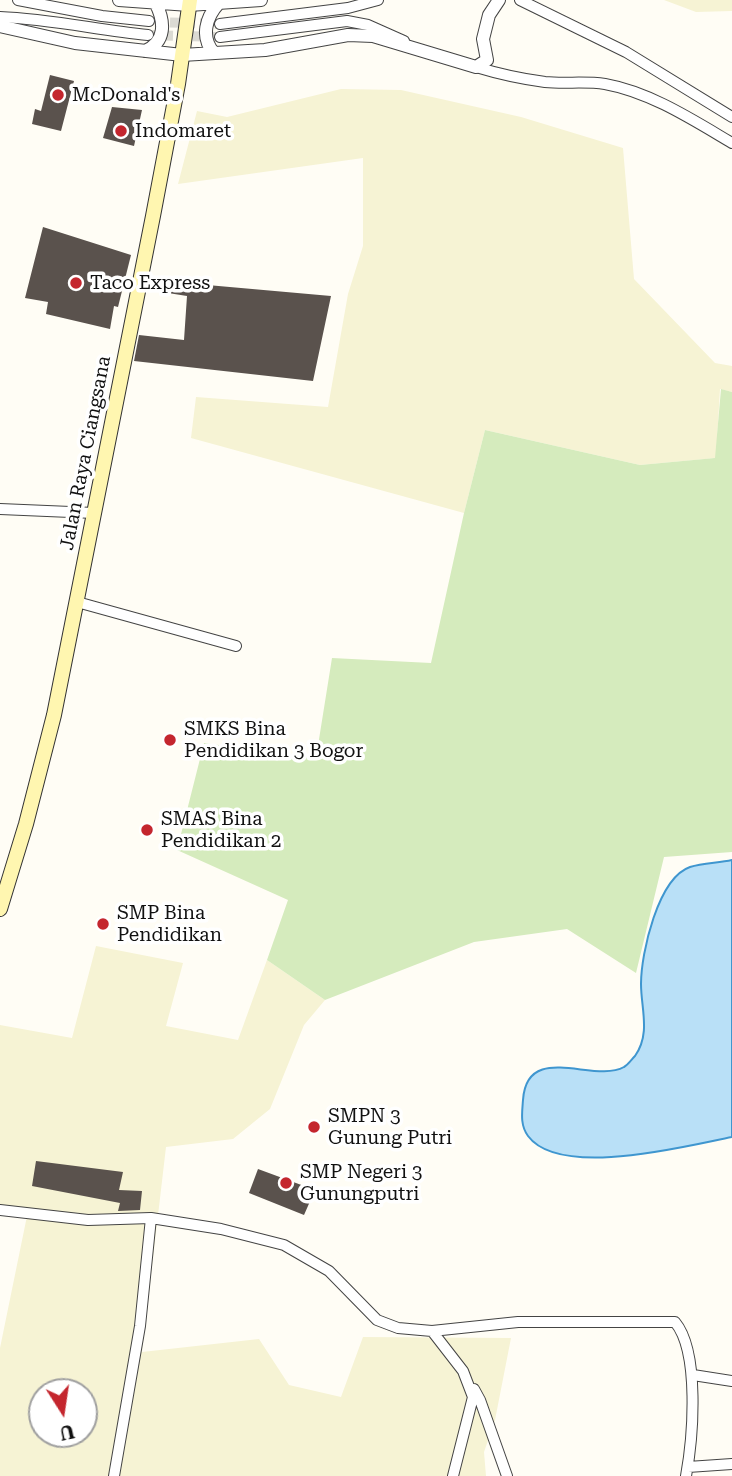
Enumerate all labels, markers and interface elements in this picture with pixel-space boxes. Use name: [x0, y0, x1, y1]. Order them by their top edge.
place label: McDonald's: [72, 84, 180, 106]
marker: McDonald's: [50, 87, 66, 103]
place label: Indomaret: [135, 120, 231, 142]
marker: Indomaret: [113, 123, 129, 139]
place label: Taco Express: [90, 272, 210, 294]
marker: Taco Express: [68, 275, 84, 291]
street label: Jalan Raya Ciangsana: [56, 354, 116, 552]
place label: SMKS Bina Pendidikan 3 Bogor: [184, 718, 363, 762]
marker: SMKS Bina Pendidikan 3 Bogor: [162, 732, 178, 748]
place label: SMAS Bina Pendidikan 2: [161, 808, 281, 852]
marker: SMAS Bina Pendidikan 2: [139, 822, 155, 838]
place label: SMP Bina Pendidikan: [117, 902, 222, 946]
marker: SMP Bina Pendidikan: [95, 916, 111, 932]
place label: SMPN 3 Gunung Putri: [328, 1105, 452, 1149]
marker: SMPN 3 Gunung Putri: [306, 1119, 322, 1135]
place label: SMP Negeri 3 Gunungputri: [300, 1161, 422, 1205]
marker: SMP Negeri 3 Gunungputri: [278, 1175, 294, 1191]
north arrow: [28, 1378, 98, 1448]
text: U: [58, 1419, 77, 1445]

